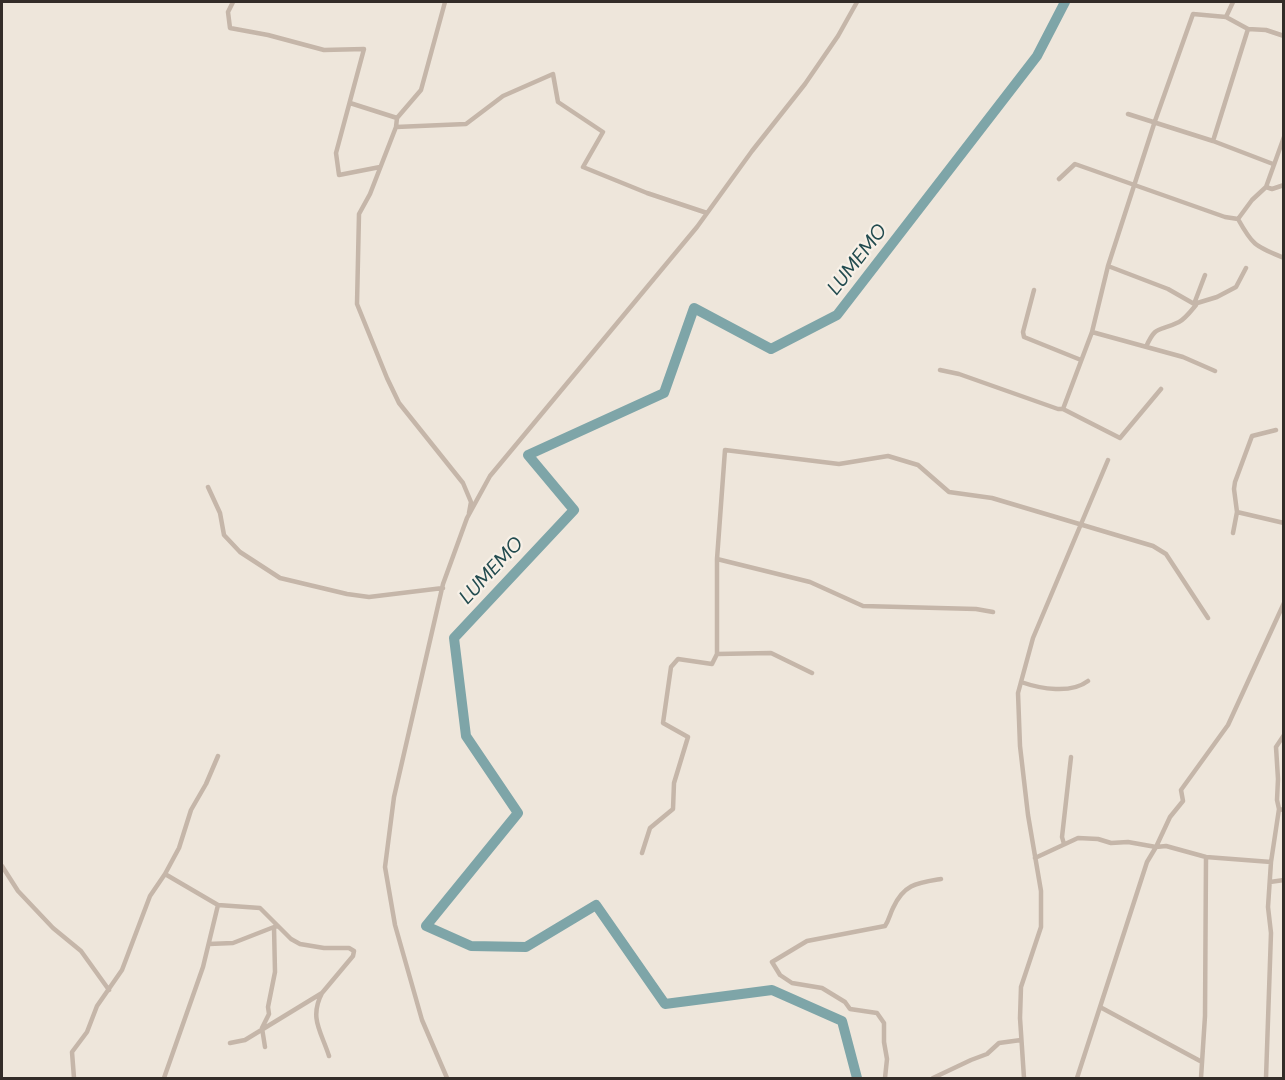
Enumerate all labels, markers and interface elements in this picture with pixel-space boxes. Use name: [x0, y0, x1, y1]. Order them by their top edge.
water label: LUMEMO: [823, 220, 893, 300]
water label: LUMEMO: [455, 532, 529, 610]

